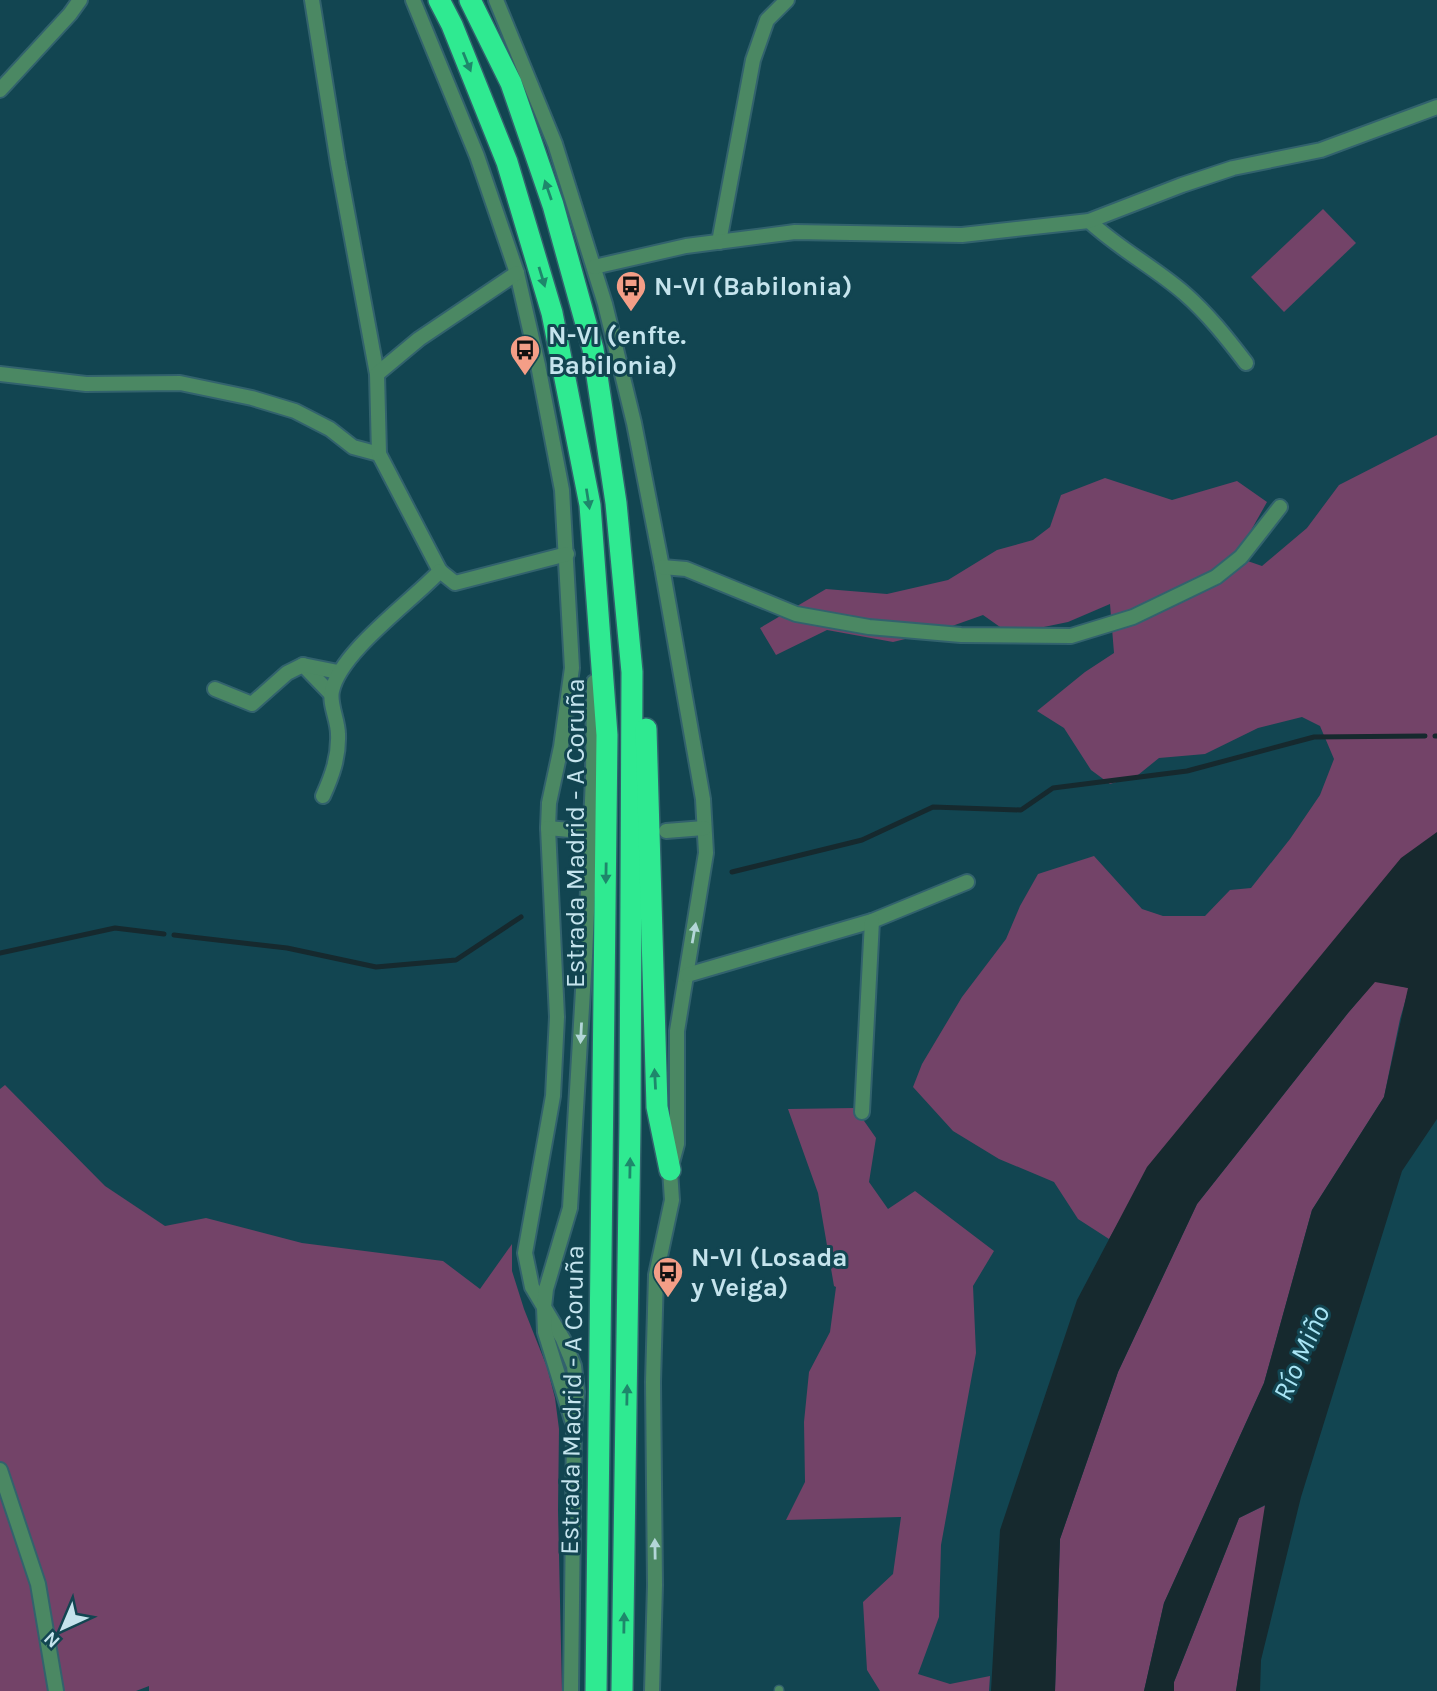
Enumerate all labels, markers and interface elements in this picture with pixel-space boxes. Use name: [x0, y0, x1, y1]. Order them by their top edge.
one-way arrow: [461, 52, 472, 73]
one-way arrow: [542, 179, 553, 200]
one-way arrow: [537, 267, 547, 288]
bus stop icon: N-VI (Babilonia): [614, 269, 648, 313]
place label: N-VI (Babilonia): [654, 271, 852, 302]
place label: N-VI (enfte. Babilonia): [548, 320, 686, 381]
bus stop icon: N-VI (enfte. Babilonia): [508, 333, 542, 377]
one-way arrow: [583, 488, 594, 510]
street label: Estrada Madrid - A Coruña: [560, 678, 591, 988]
one-way arrow: [600, 862, 612, 884]
one-way arrow: [689, 921, 700, 943]
one-way arrow: [576, 1023, 587, 1045]
one-way arrow: [650, 1067, 661, 1089]
one-way arrow: [624, 1157, 636, 1179]
place label: N-VI (Losada y Veiga): [691, 1242, 848, 1303]
street label: Estrada Madrid - A Coruña: [554, 1245, 590, 1555]
bus stop icon: N-VI (Losada y Veiga): [651, 1255, 685, 1299]
water label: Río Miño: [1265, 1300, 1337, 1406]
one-way arrow: [621, 1384, 633, 1406]
one-way arrow: [649, 1538, 661, 1560]
north arrow: [28, 1593, 98, 1663]
one-way arrow: [618, 1612, 630, 1634]
text: N: [39, 1627, 64, 1652]

